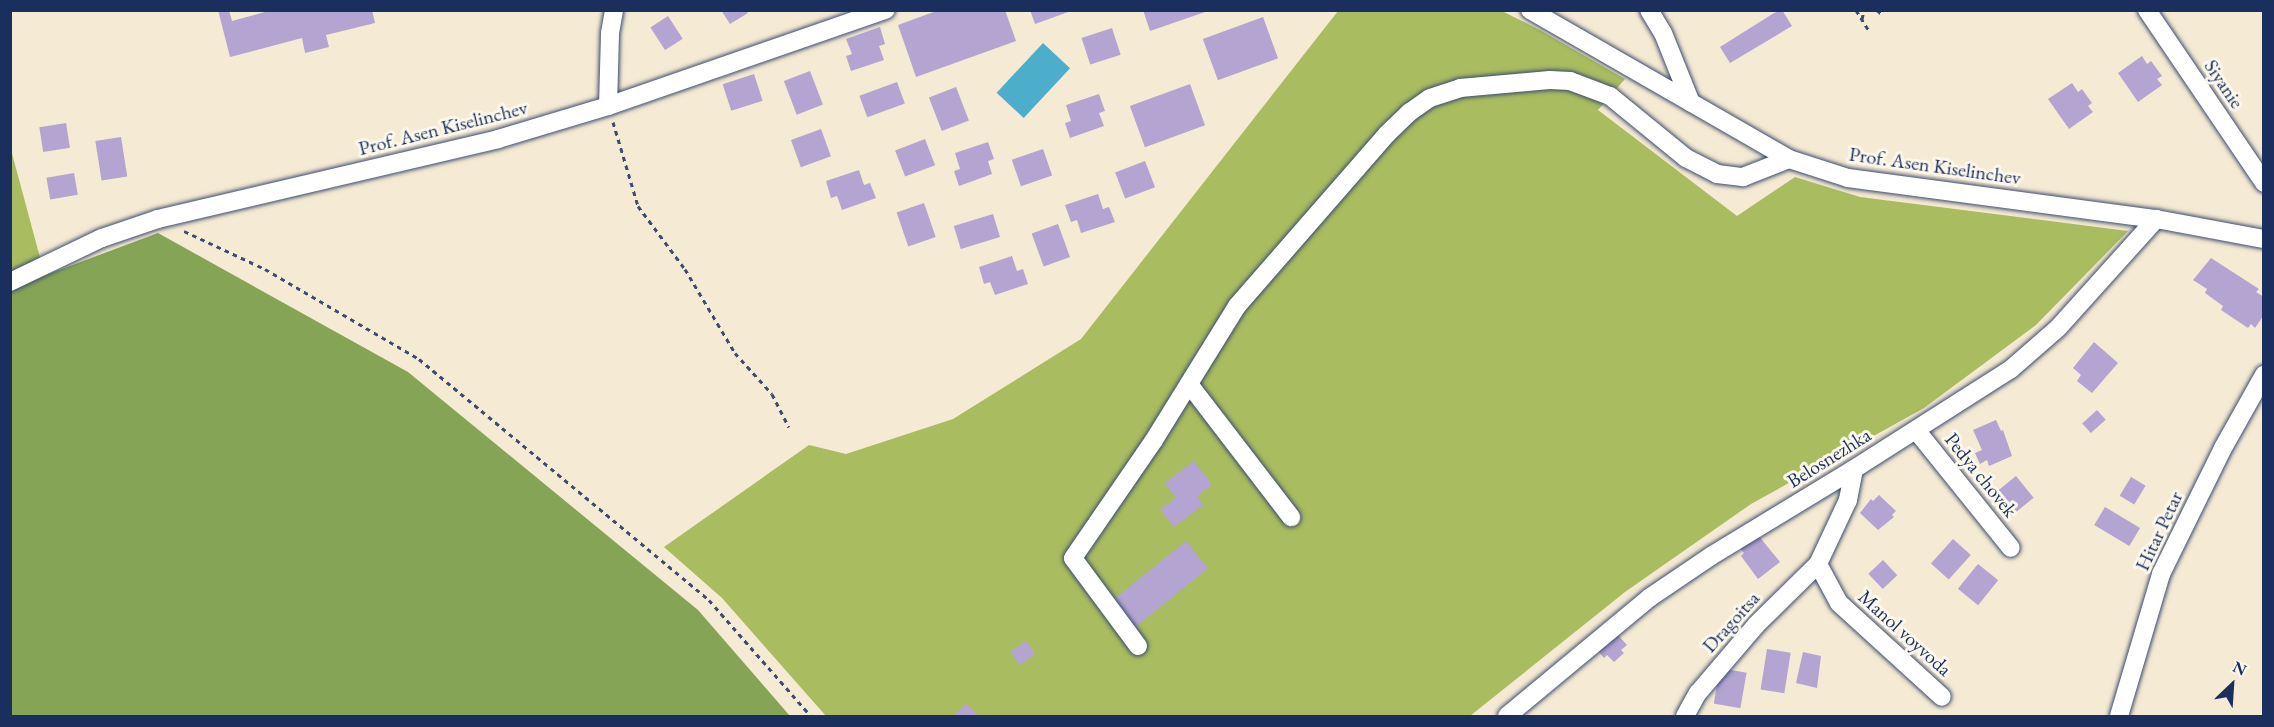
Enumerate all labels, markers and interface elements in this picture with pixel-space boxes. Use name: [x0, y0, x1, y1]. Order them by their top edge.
street label: Siyanie: [2199, 55, 2249, 113]
street label: Prof. Asen Kiselinchev: [356, 95, 530, 161]
street label: Prof. Asen Kiselinchev: [1848, 142, 2022, 190]
street label: Belosnezhka: [1783, 423, 1875, 493]
street label: Pedya chovek: [1940, 428, 2022, 522]
street label: Hitar Petar: [2130, 487, 2188, 575]
street label: Manol voyvoda: [1853, 585, 1957, 681]
street label: Dragoitsa: [1697, 586, 1765, 658]
north arrow: [2202, 655, 2262, 715]
text: N: [2230, 656, 2250, 680]

